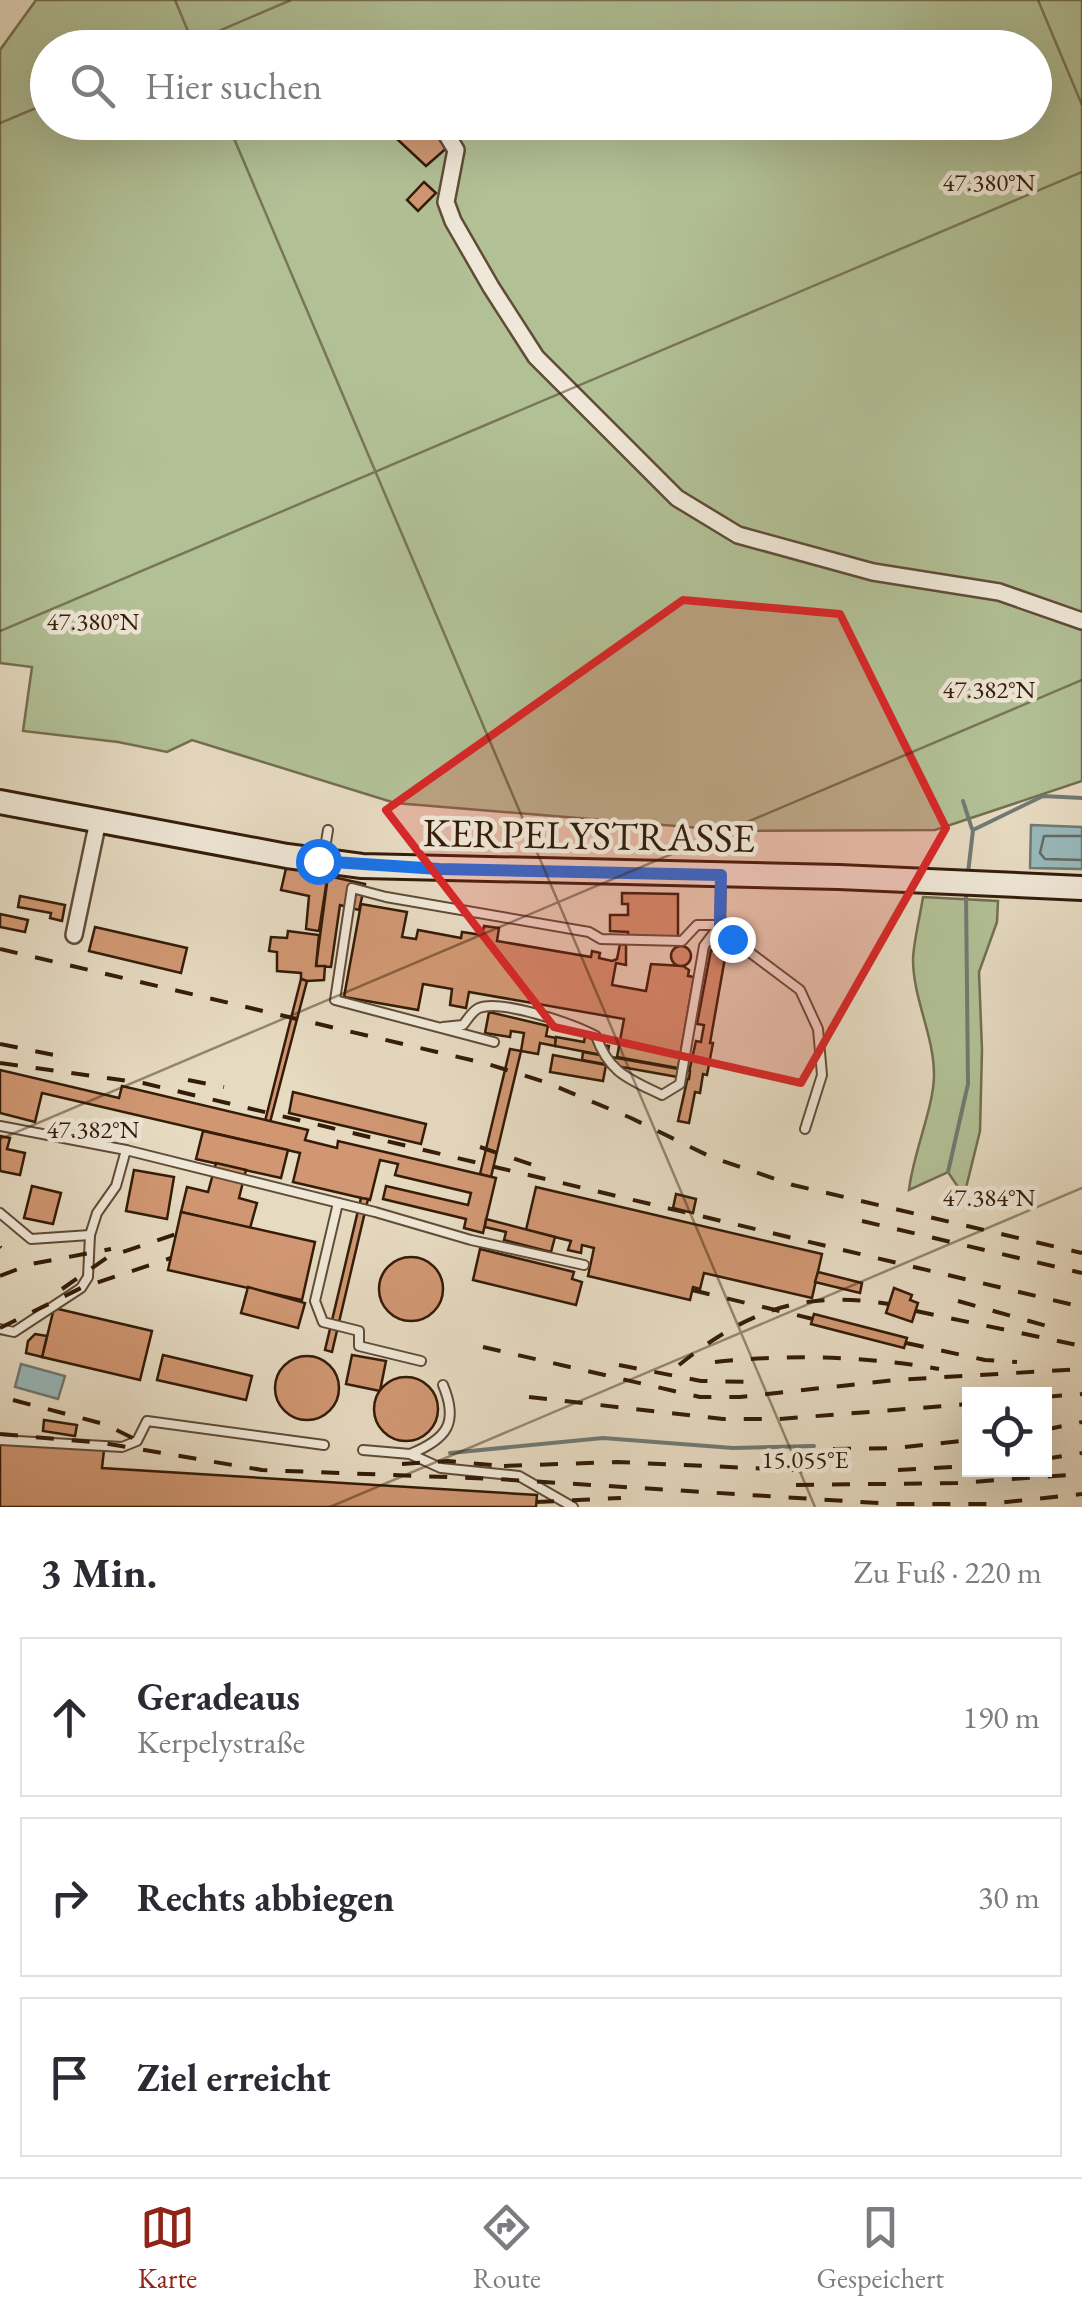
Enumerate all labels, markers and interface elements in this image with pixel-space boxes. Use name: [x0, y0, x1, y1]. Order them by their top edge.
search box: [30, 30, 1052, 140]
icon: search: [65, 58, 120, 113]
text: Hier suchen: [145, 61, 322, 110]
text: 47.380°N: [943, 166, 1036, 198]
text: 47.380°N: [47, 605, 140, 637]
text: 47.382°N: [943, 673, 1036, 705]
street label: KERPELYSTRASSE: [422, 806, 756, 864]
route start: [296, 839, 342, 885]
route end: [710, 917, 756, 963]
text: 47.382°N: [47, 1113, 140, 1145]
text: 47.384°N: [943, 1181, 1036, 1213]
map controls: [962, 1387, 1052, 1477]
button: locate: [962, 1387, 1052, 1477]
text: 15.055°E: [761, 1443, 849, 1475]
text: 3 Min.: [40, 1545, 157, 1600]
text: Zu Fuß · 220 m: [853, 1551, 1042, 1593]
text: Geradeaus: [137, 1672, 300, 1721]
icon: ahead: [42, 1690, 97, 1745]
text: 190 m: [963, 1696, 1040, 1738]
text: Kerpelystraße: [137, 1721, 305, 1763]
icon: right: [42, 1870, 97, 1925]
text: Rechts abbiegen: [137, 1873, 395, 1922]
text: 30 m: [978, 1876, 1040, 1918]
icon: arrive: [42, 2050, 97, 2105]
text: Ziel erreicht: [137, 2053, 331, 2102]
tab: Karte: [138, 2200, 197, 2296]
tab: Route: [473, 2200, 541, 2296]
tab: Gespeichert: [817, 2200, 944, 2296]

